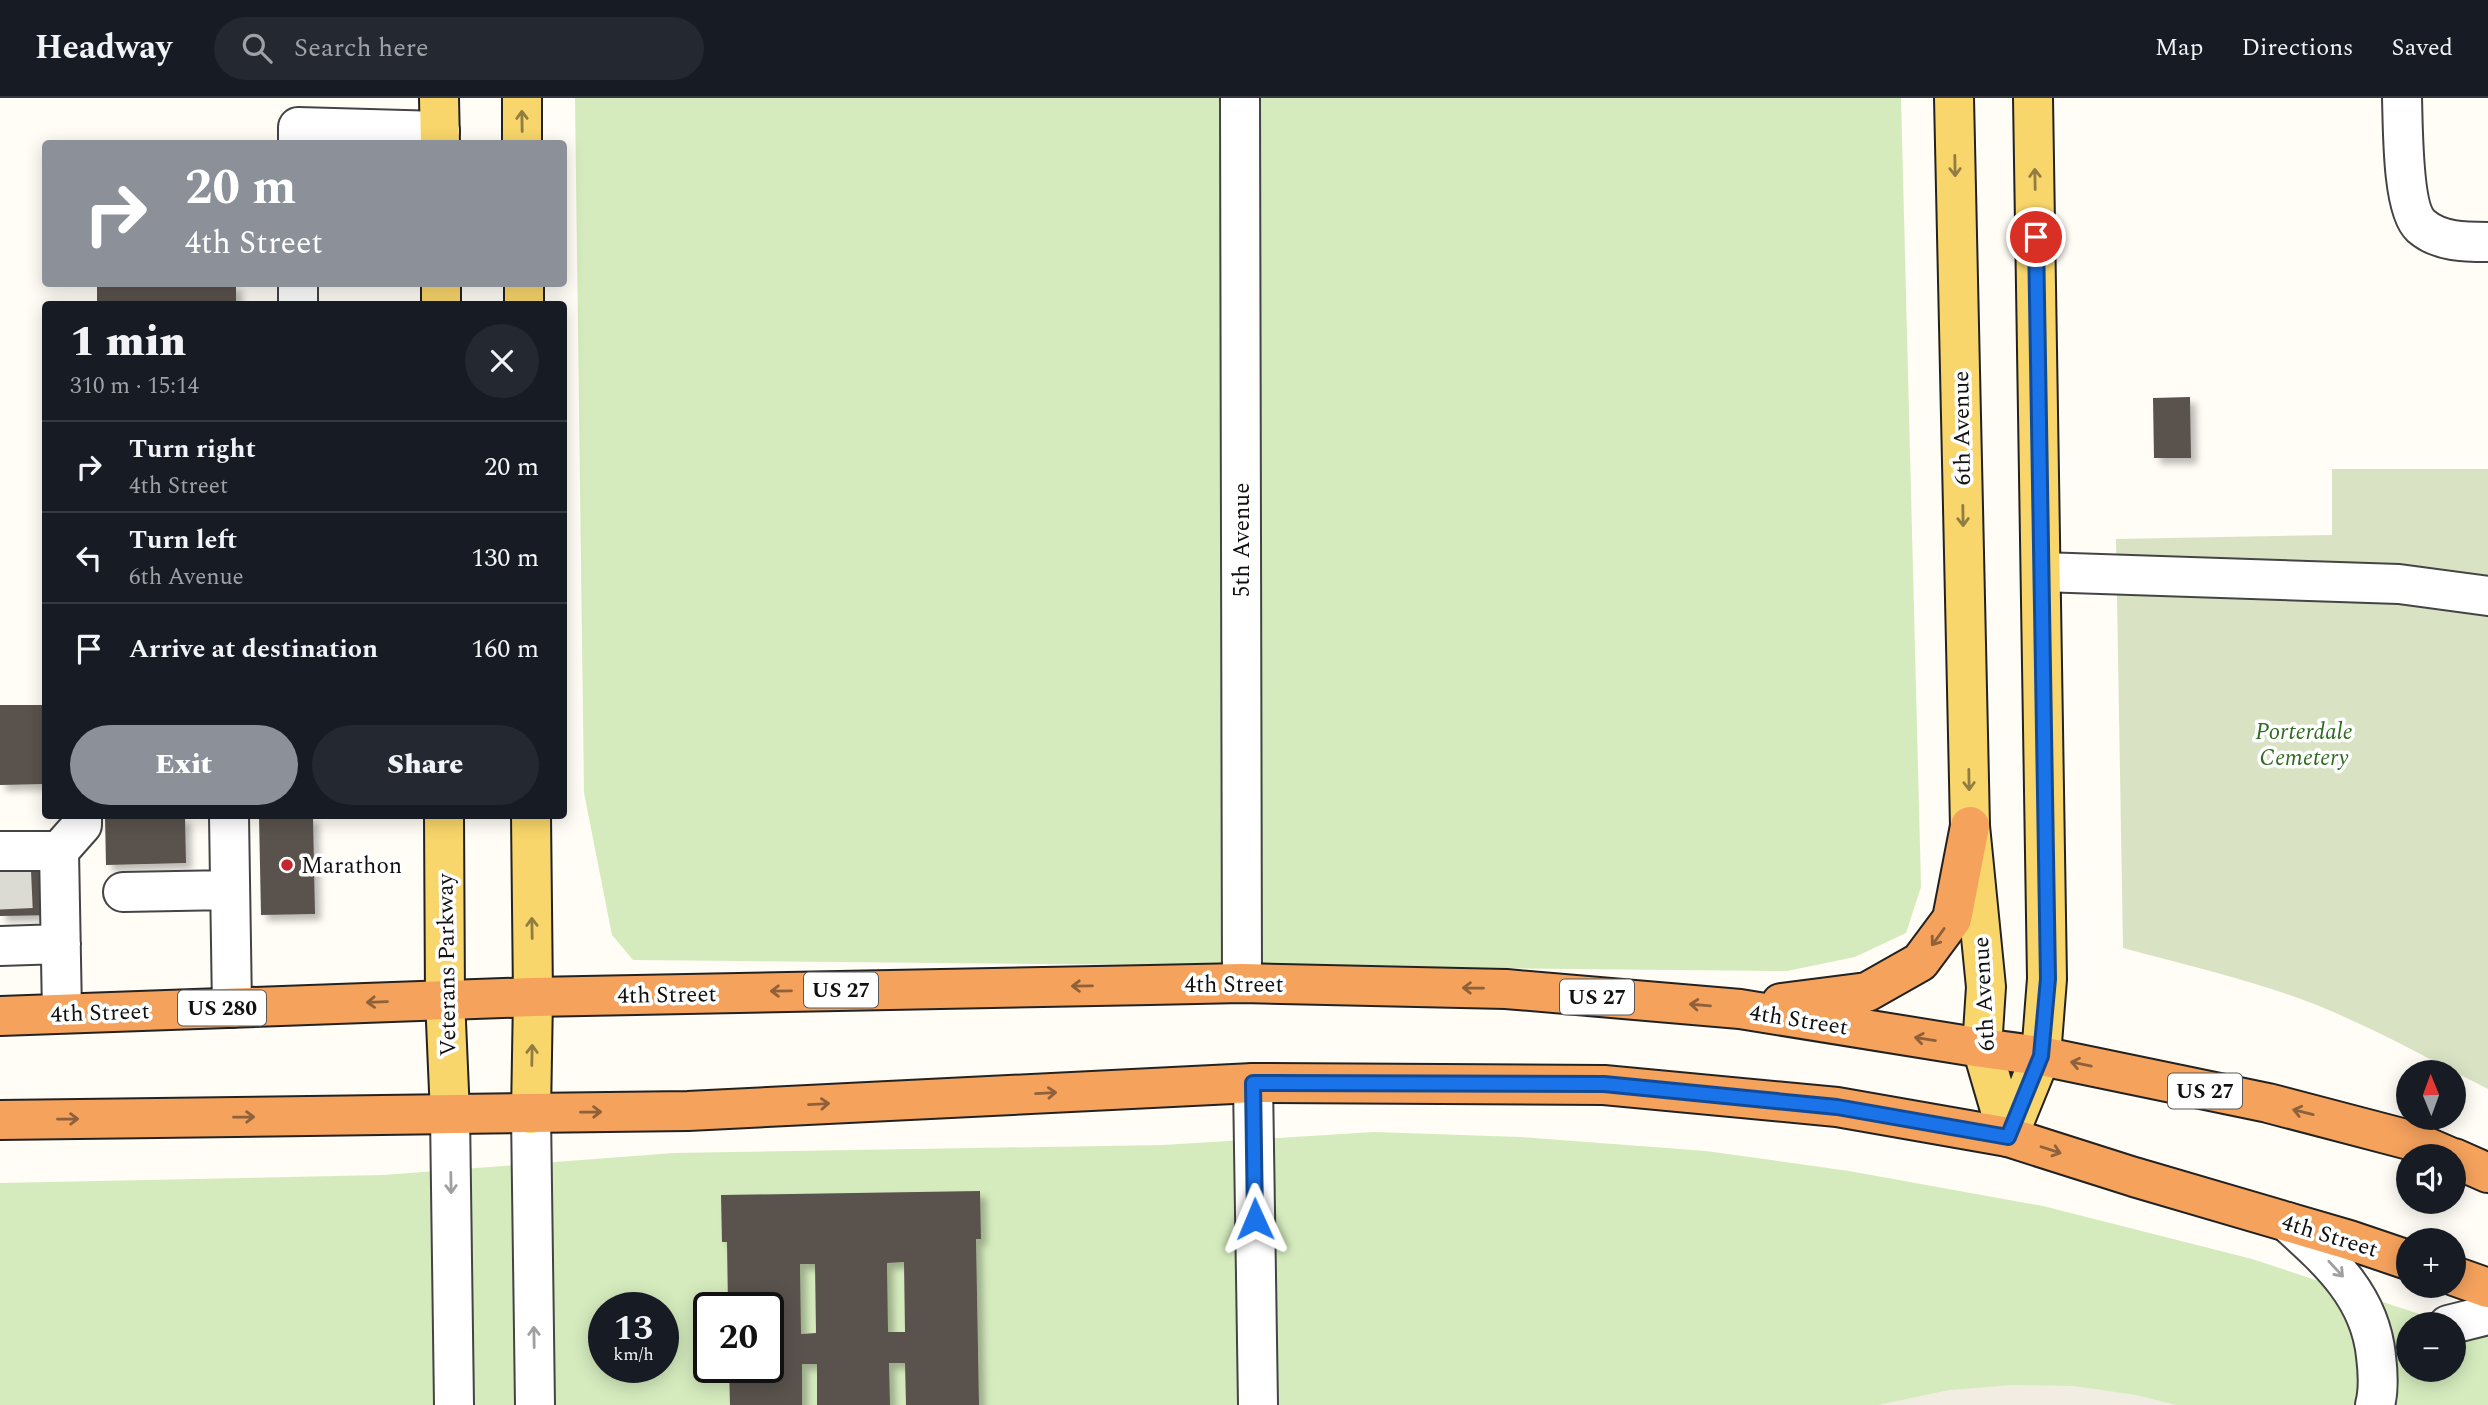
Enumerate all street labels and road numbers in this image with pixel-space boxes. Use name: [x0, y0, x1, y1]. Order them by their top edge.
street label: 6th Avenue: [1944, 370, 1981, 486]
street label: 5th Avenue: [1225, 483, 1260, 597]
street label: Veterans Parkway: [428, 872, 467, 1057]
street label: 6th Avenue: [1964, 936, 2005, 1052]
street label: 4th Street: [1184, 968, 1284, 1003]
road number: US 27: [804, 972, 878, 1008]
street label: 4th Street: [617, 977, 717, 1014]
road number: US 27: [1560, 979, 1634, 1014]
road number: US 280: [178, 990, 266, 1026]
street label: 4th Street: [50, 994, 150, 1033]
street label: 4th Street: [1747, 995, 1850, 1046]
road number: US 27: [2168, 1074, 2242, 1108]
street label: 4th Street: [2277, 1205, 2382, 1268]

